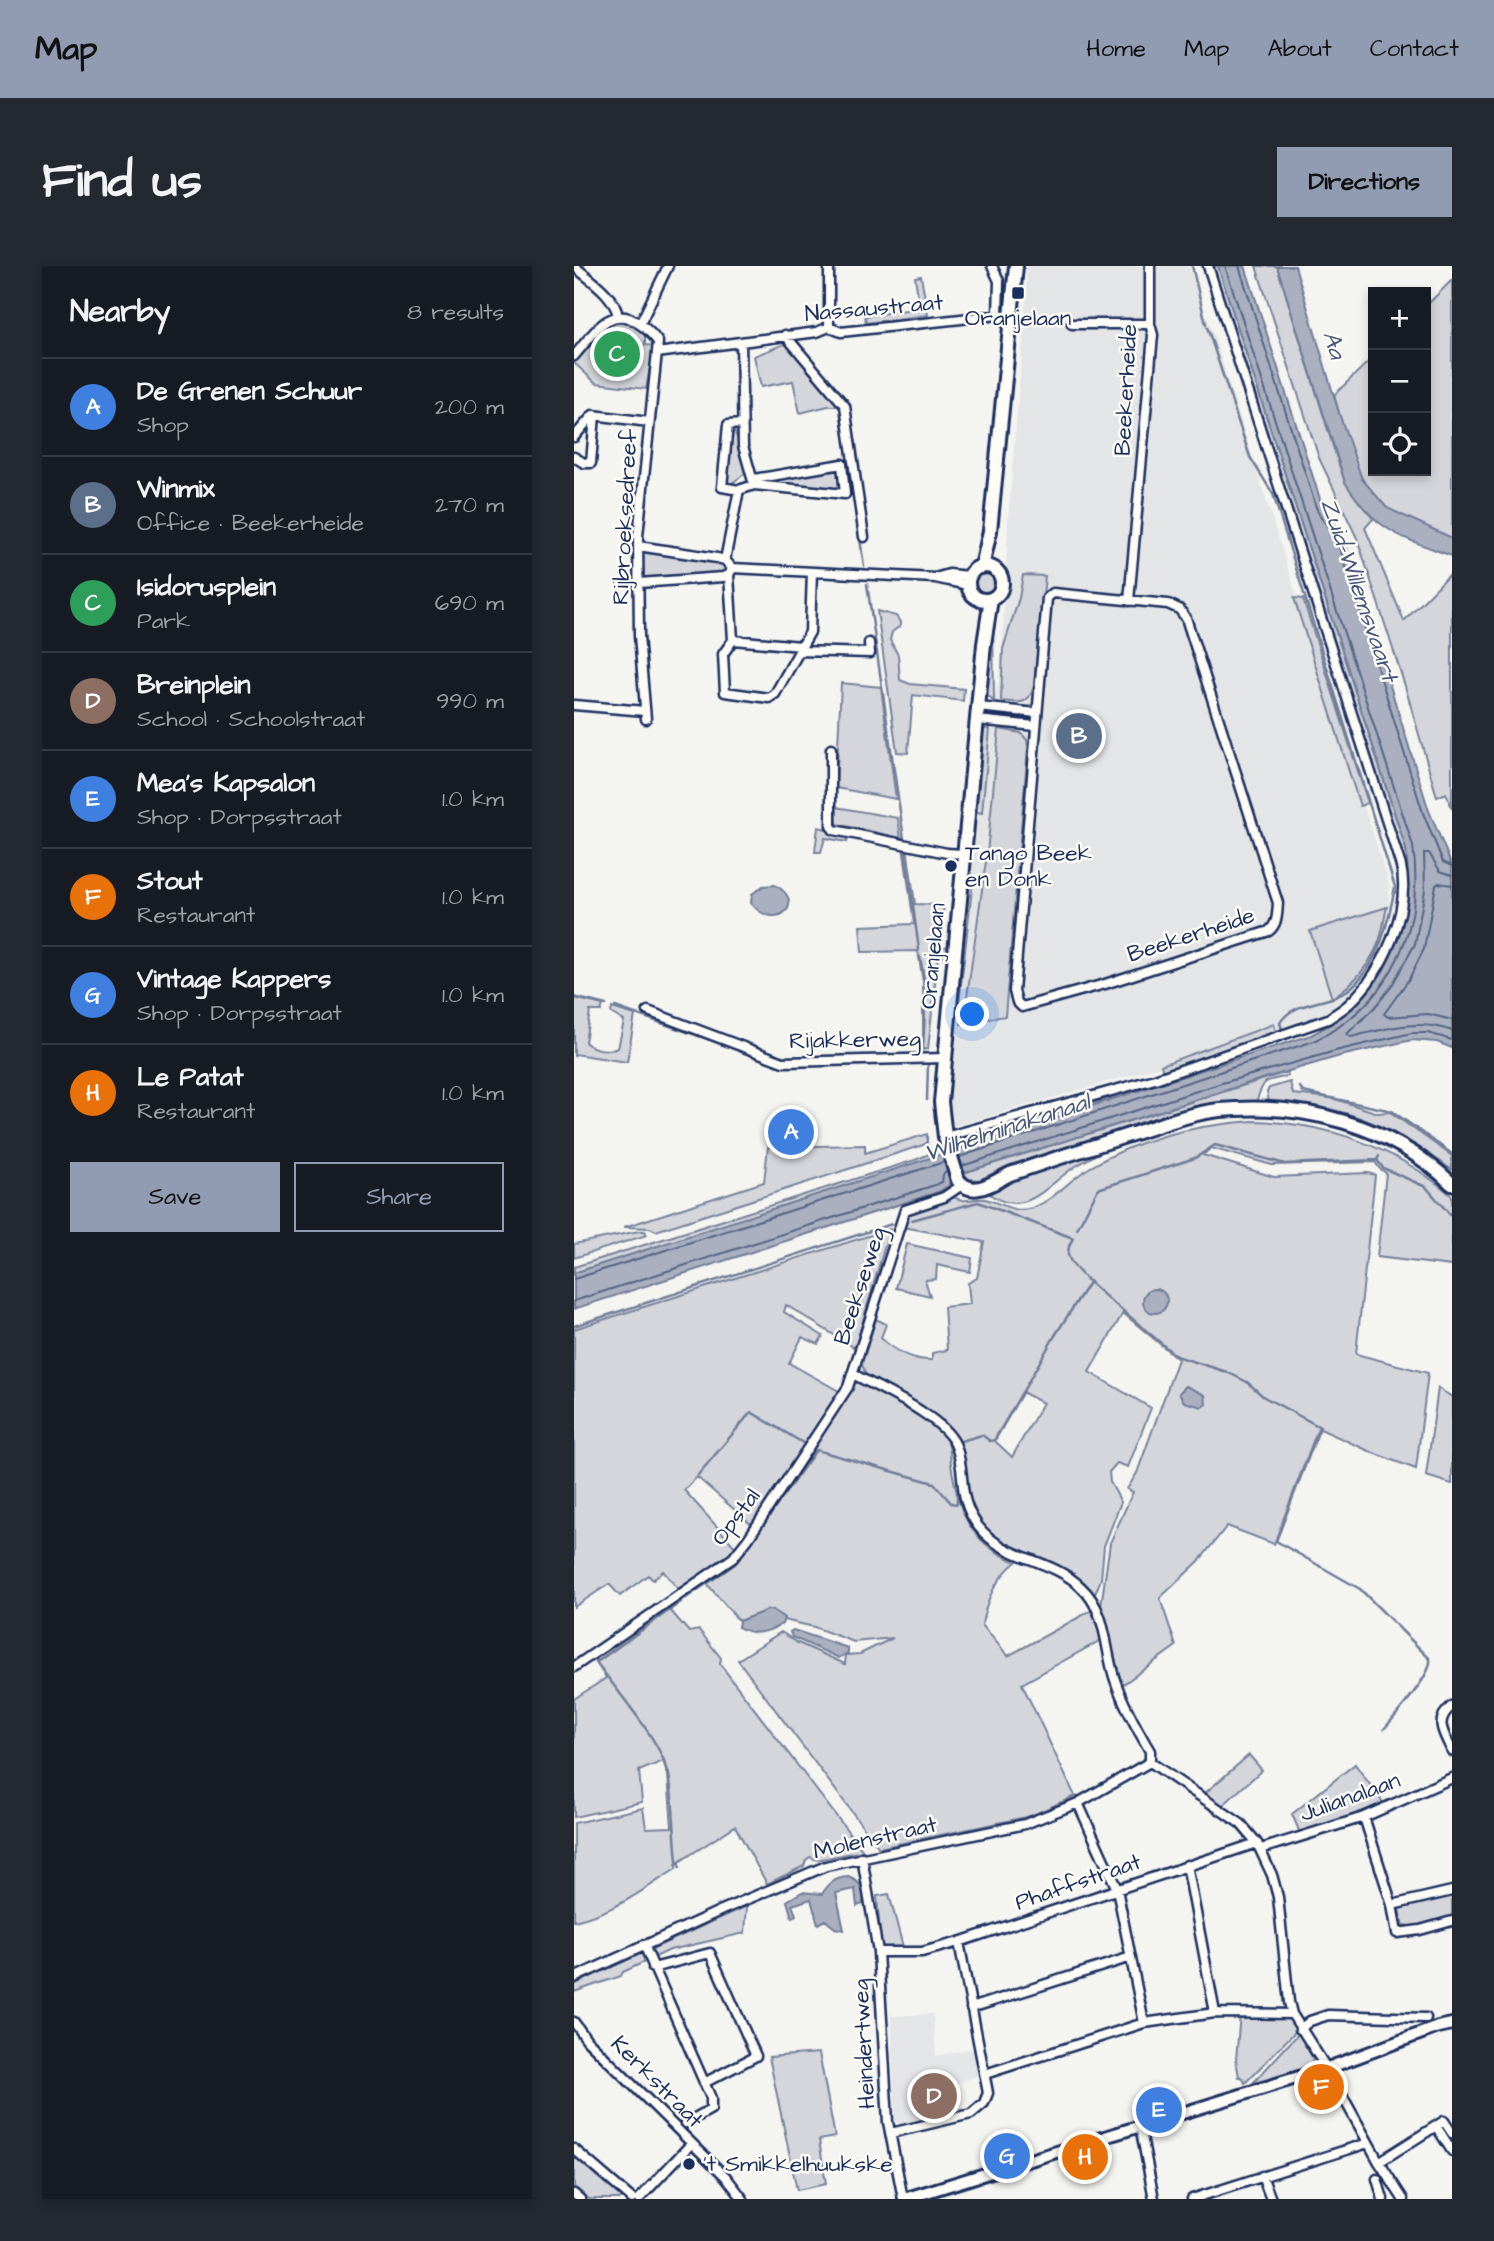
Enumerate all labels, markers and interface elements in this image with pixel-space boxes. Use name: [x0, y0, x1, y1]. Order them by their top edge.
text: Map: [35, 26, 97, 72]
text: Home: [1086, 32, 1146, 66]
text: Map: [1184, 32, 1229, 66]
text: About: [1267, 32, 1332, 66]
text: Contact: [1370, 32, 1459, 66]
button: Directions: [1277, 147, 1452, 217]
text: Find us: [42, 148, 202, 216]
marker: Oranjelaan: [1010, 285, 1026, 301]
street label: Nassaustraat: [803, 286, 945, 330]
map controls: [1368, 287, 1431, 476]
button: +: [1368, 287, 1431, 350]
text: Nearby: [70, 291, 170, 333]
text: 8 results: [407, 296, 504, 328]
place label: Oranjelaan: [965, 302, 1071, 334]
street label: Beekerheide: [1107, 323, 1145, 457]
water label: Aa: [1314, 327, 1355, 365]
pin: C: [594, 328, 640, 380]
button: −: [1368, 350, 1431, 413]
text: De Grenen Schuur: [137, 373, 362, 409]
text: A: [86, 391, 100, 423]
text: 200 m: [435, 391, 504, 423]
text: Shop: [137, 409, 189, 441]
button: locate: [1368, 413, 1431, 476]
street label: Rijbroeksedreef: [604, 428, 646, 606]
text: Winmix: [137, 471, 215, 507]
text: B: [85, 489, 101, 521]
text: 270 m: [435, 489, 504, 521]
water label: Zuid-Willemsvaart: [1312, 494, 1407, 688]
text: Office · Beekerheide: [137, 507, 364, 539]
text: Isidorusplein: [137, 569, 276, 605]
text: C: [85, 587, 101, 619]
text: 690 m: [435, 587, 504, 619]
text: Park: [137, 605, 190, 637]
text: Breinplein: [137, 667, 250, 703]
text: D: [86, 685, 100, 717]
text: 990 m: [436, 685, 504, 717]
text: School · Schoolstraat: [137, 703, 365, 735]
pin: B: [1056, 710, 1102, 762]
text: Mea's Kapsalon: [137, 765, 315, 801]
text: E: [86, 783, 100, 815]
text: 1.0 km: [442, 783, 504, 815]
text: Shop · Dorpsstraat: [137, 801, 342, 833]
place label: Tango Beek en Donk: [965, 837, 1092, 895]
marker: Tango Beek en Donk: [943, 858, 959, 874]
text: Stout: [137, 863, 203, 899]
text: F: [85, 881, 101, 913]
text: 1.0 km: [442, 881, 504, 913]
text: Restaurant: [137, 899, 255, 931]
street label: Beekerheide: [1123, 899, 1259, 971]
street label: Oranjelaan: [912, 902, 954, 1010]
text: Vintage Kappers: [137, 961, 331, 997]
text: G: [85, 979, 101, 1011]
text: 1.0 km: [442, 979, 504, 1011]
text: Shop · Dorpsstraat: [137, 997, 342, 1029]
your location: [955, 997, 989, 1031]
street label: Rijakkerweg: [789, 1023, 921, 1058]
text: Le Patat: [137, 1059, 244, 1095]
text: H: [86, 1077, 100, 1109]
text: 1.0 km: [442, 1077, 504, 1109]
water label: Wilhelminakanaal: [920, 1084, 1097, 1171]
text: Restaurant: [137, 1095, 255, 1127]
pin: A: [768, 1106, 814, 1158]
button: Save: [70, 1162, 280, 1232]
button: Share: [294, 1162, 504, 1232]
street label: Beekseweg: [826, 1223, 895, 1349]
street label: Opstal: [704, 1482, 768, 1552]
street label: Julianalaan: [1295, 1764, 1405, 1830]
street label: Molenstraat: [810, 1808, 941, 1868]
street label: Phaffstraat: [1011, 1845, 1146, 1919]
street label: Heindertweg: [845, 1978, 884, 2110]
street label: Kerkstraat: [603, 2028, 711, 2136]
pin: F: [1298, 2061, 1344, 2113]
pin: D: [911, 2070, 957, 2122]
pin: E: [1136, 2084, 1182, 2136]
pin: G: [984, 2130, 1030, 2182]
pin: H: [1062, 2131, 1108, 2183]
place label: 't Smikkelhuukske: [703, 2148, 893, 2180]
marker: 't Smikkelhuukske: [681, 2156, 697, 2172]

